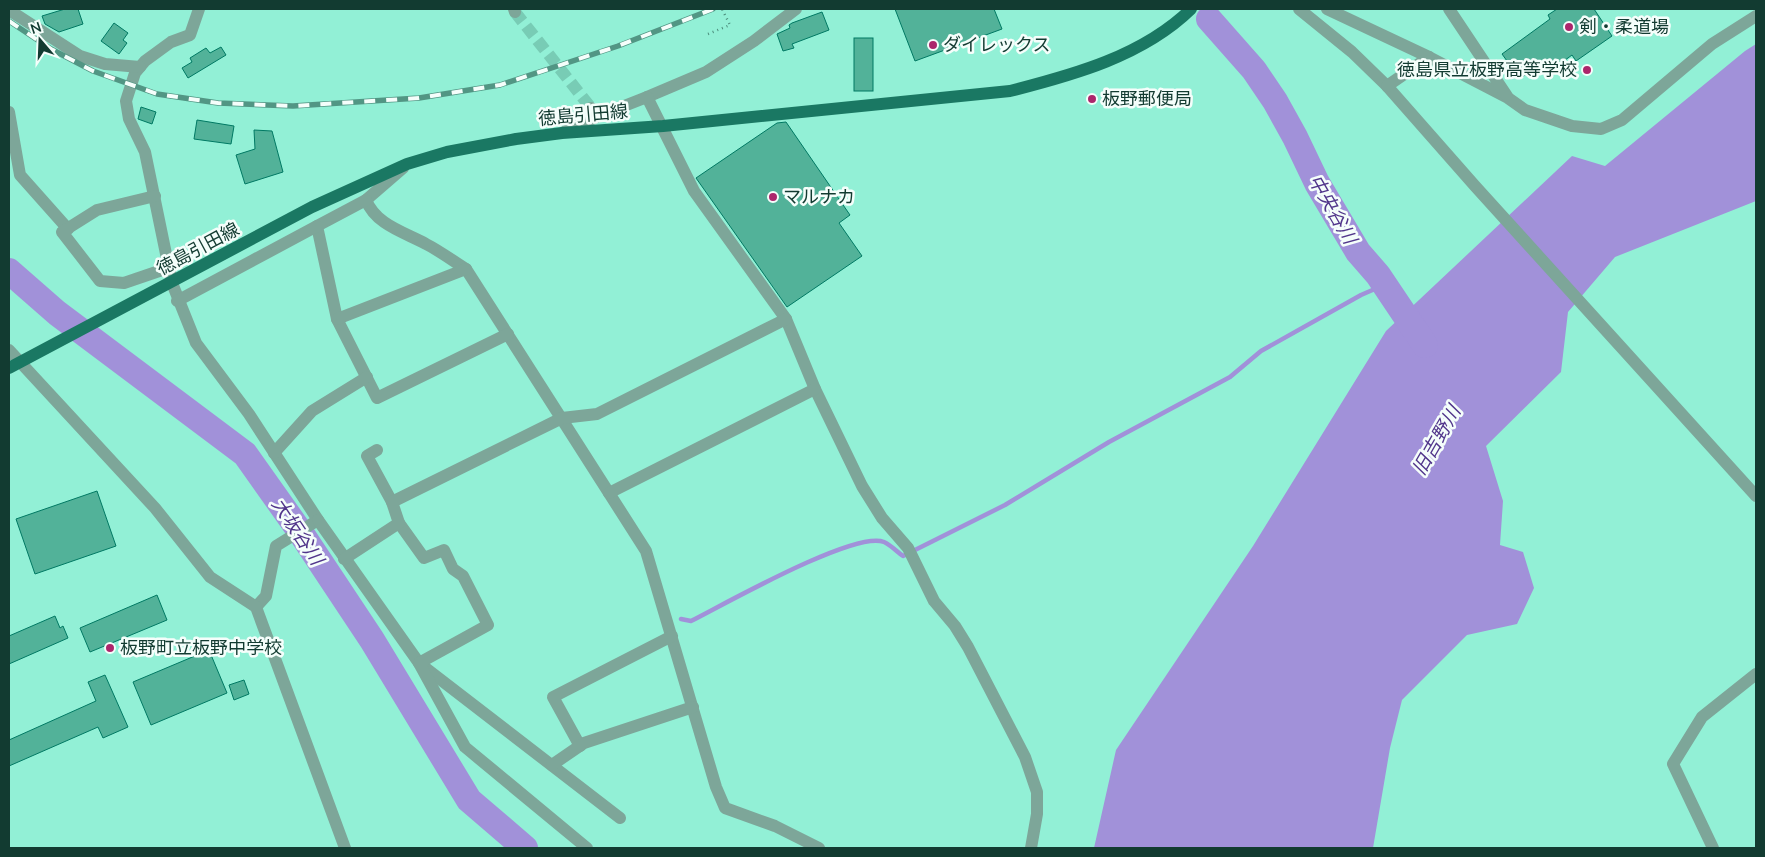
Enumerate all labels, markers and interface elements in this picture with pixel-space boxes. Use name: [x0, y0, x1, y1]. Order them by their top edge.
north arrow: [15, 15, 65, 65]
place label: 剣・柔道場: [1579, 15, 1669, 39]
text: N: [28, 17, 44, 39]
marker: 剣・柔道場: [1563, 21, 1575, 33]
place label: ダイレックス: [943, 33, 1050, 57]
marker: ダイレックス: [927, 39, 939, 51]
place label: 徳島県立板野高等学校: [1397, 58, 1577, 82]
marker: 徳島県立板野高等学校: [1581, 64, 1593, 76]
place label: 板野郵便局: [1102, 87, 1192, 111]
marker: 板野郵便局: [1086, 93, 1098, 105]
street label: 徳島引田線: [537, 99, 629, 131]
water label: 中央谷川: [1302, 170, 1363, 251]
place label: マルナカ: [783, 185, 855, 209]
marker: マルナカ: [767, 191, 779, 203]
street label: 徳島引田線: [153, 217, 243, 281]
water label: 旧吉野川: [1407, 399, 1468, 480]
water label: 大坂谷川: [265, 493, 330, 572]
place label: 板野町立板野中学校: [120, 636, 282, 660]
marker: 板野町立板野中学校: [104, 642, 116, 654]

